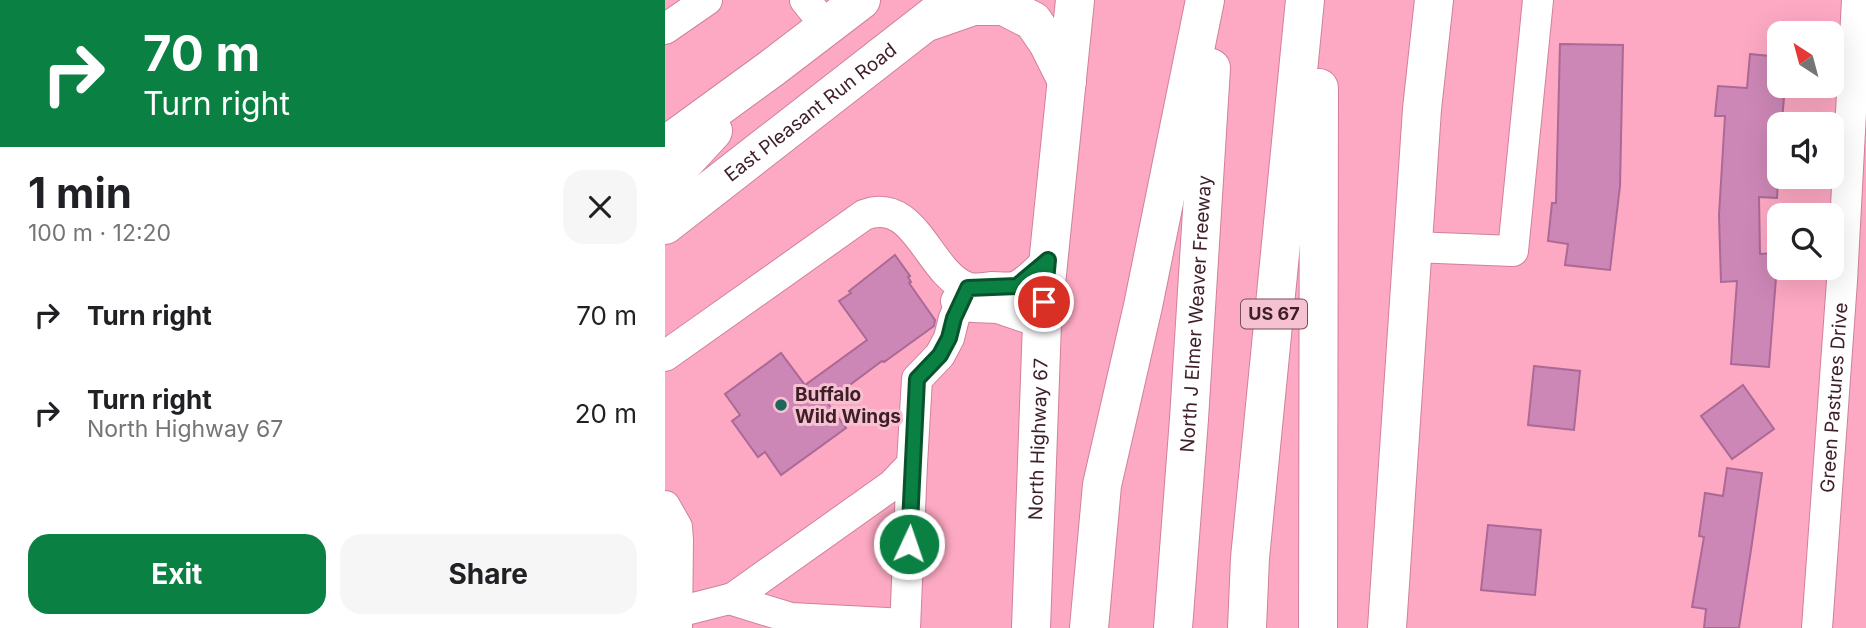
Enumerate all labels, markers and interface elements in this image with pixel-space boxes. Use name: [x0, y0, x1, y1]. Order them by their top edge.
north arrow: [1767, 21, 1845, 98]
map controls: [1767, 21, 1844, 280]
text: 70 m: [143, 24, 260, 83]
icon: right: [28, 28, 119, 119]
street label: East Pleasant Run Road: [720, 38, 901, 186]
text: Turn right: [143, 84, 290, 123]
button: sound: [1767, 112, 1844, 189]
text: 1 min: [28, 167, 132, 218]
button: close: [563, 170, 637, 244]
street label: North J Elmer Weaver Freeway: [1175, 174, 1216, 453]
button: search: [1767, 203, 1844, 280]
text: 100 m · 12:20: [28, 219, 171, 247]
pin: [1014, 272, 1074, 332]
icon: arrive: [1025, 283, 1063, 321]
icon: right: [28, 296, 66, 334]
text: Turn right: [87, 300, 212, 331]
text: 70 m: [576, 300, 637, 331]
road number: US 67: [1241, 300, 1307, 328]
street label: Green Pastures Drive: [1816, 302, 1852, 493]
street label: North Highway 67: [1024, 358, 1053, 521]
place label: Buffalo Wild Wings: [795, 383, 901, 428]
text: Turn right: [87, 384, 212, 415]
icon: right: [28, 394, 66, 432]
marker: Buffalo Wild Wings: [773, 397, 789, 413]
text: 20 m: [575, 398, 637, 429]
text: North Highway 67: [87, 415, 283, 443]
position arrow: [872, 507, 946, 581]
button: Exit: [28, 534, 326, 614]
button: Share: [340, 534, 637, 614]

